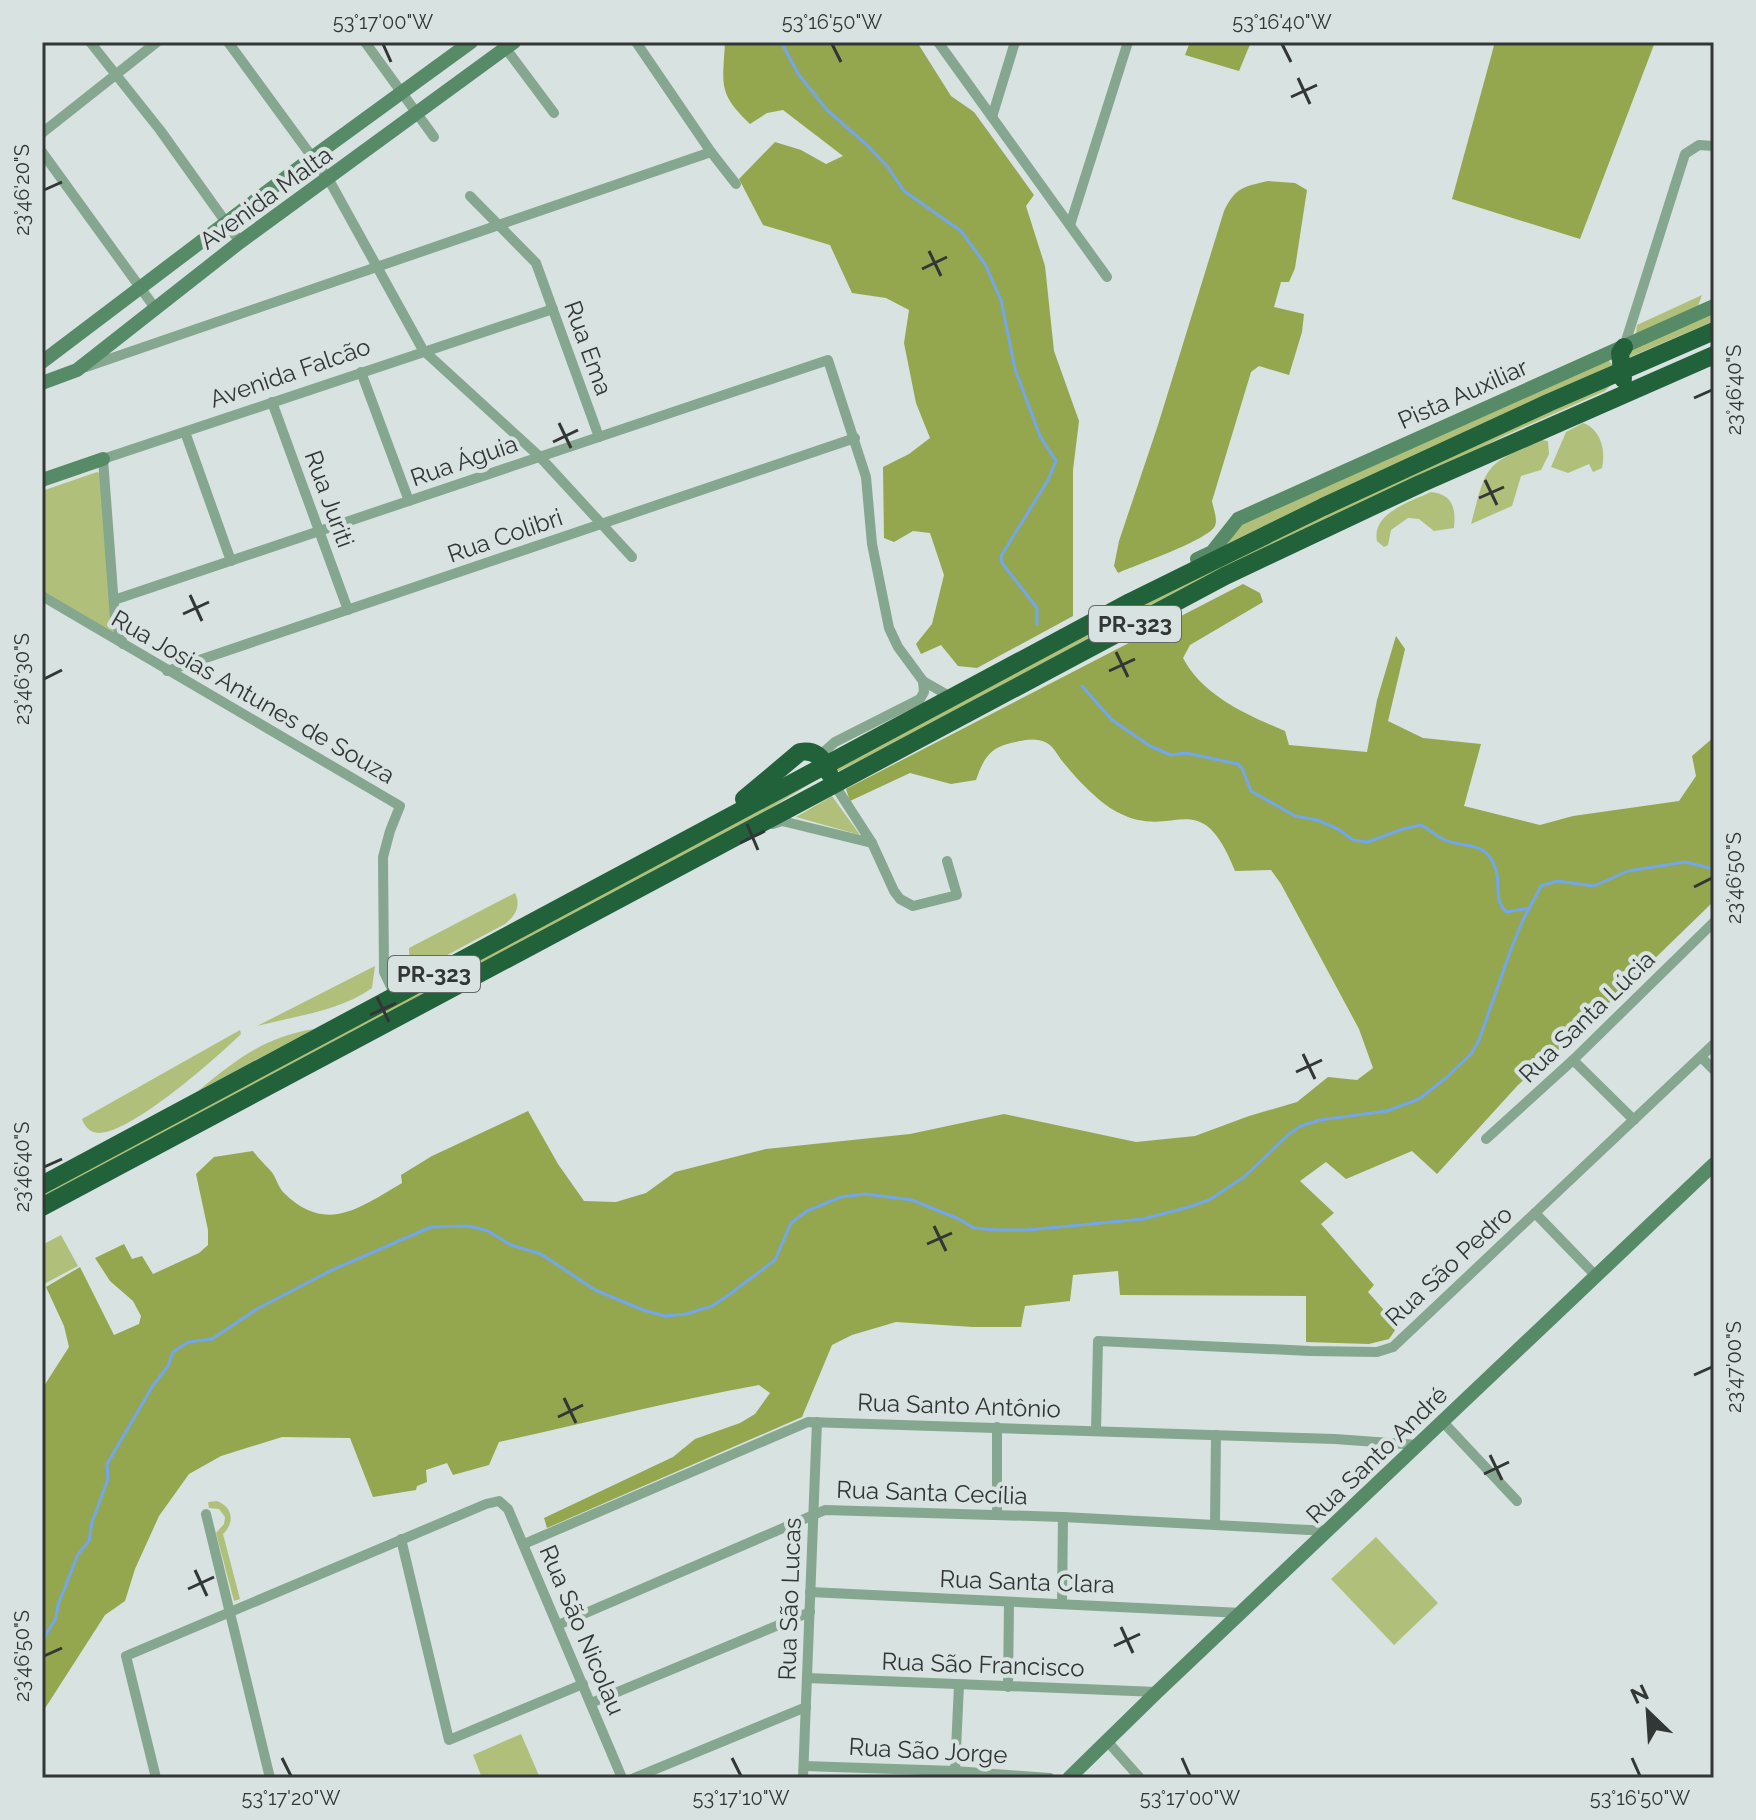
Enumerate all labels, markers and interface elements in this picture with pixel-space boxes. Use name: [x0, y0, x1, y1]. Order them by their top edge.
text: 53°17'00"W: [333, 10, 433, 34]
text: 53°16'50"W: [782, 10, 882, 34]
text: 53°16'40"W: [1232, 10, 1332, 34]
street label: Avenida Malta: [194, 140, 338, 255]
text: 23°46'20"S: [10, 144, 34, 236]
street label: Rua Ema: [558, 297, 619, 399]
street label: Avenida Falcão: [206, 331, 374, 414]
text: 23°46'40"S: [1722, 345, 1746, 435]
street label: Pista Auxiliar: [1393, 352, 1533, 435]
street label: Rua Águia: [406, 429, 521, 492]
street label: Rua Juriti: [299, 446, 360, 551]
street label: Rua Colibri: [443, 502, 566, 569]
street label: Rua Josias Antunes de Souza: [107, 603, 400, 790]
road number: PR-323: [1089, 606, 1181, 642]
text: 23°46'30"S: [10, 633, 34, 725]
text: 23°46'50"S: [1722, 832, 1746, 924]
street label: Rua Santa Lúcia: [1513, 945, 1661, 1089]
road number: PR-323: [388, 956, 480, 992]
text: 23°46'40"S: [10, 1122, 34, 1212]
street label: Rua São Pedro: [1379, 1199, 1518, 1332]
text: 23°47'00"S: [1722, 1321, 1746, 1413]
street label: Rua Santo André: [1300, 1380, 1453, 1529]
street label: Rua Santo Antônio: [857, 1387, 1061, 1424]
street label: Rua Santa Cecília: [836, 1475, 1028, 1510]
street label: Rua São Lucas: [772, 1517, 807, 1681]
street label: Rua São Nicolau: [534, 1540, 631, 1719]
street label: Rua Santa Clara: [939, 1564, 1115, 1599]
text: 23°46'50"S: [10, 1610, 34, 1702]
street label: Rua São Francisco: [881, 1646, 1085, 1683]
north arrow: [1608, 1672, 1688, 1752]
text: N: [1626, 1679, 1653, 1709]
street label: Rua São Jorge: [848, 1732, 1008, 1769]
text: 53°17'20"W: [242, 1786, 340, 1810]
text: 53°17'10"W: [693, 1786, 790, 1810]
text: 53°17'00"W: [1140, 1786, 1240, 1810]
text: 53°16'50"W: [1590, 1786, 1690, 1810]

